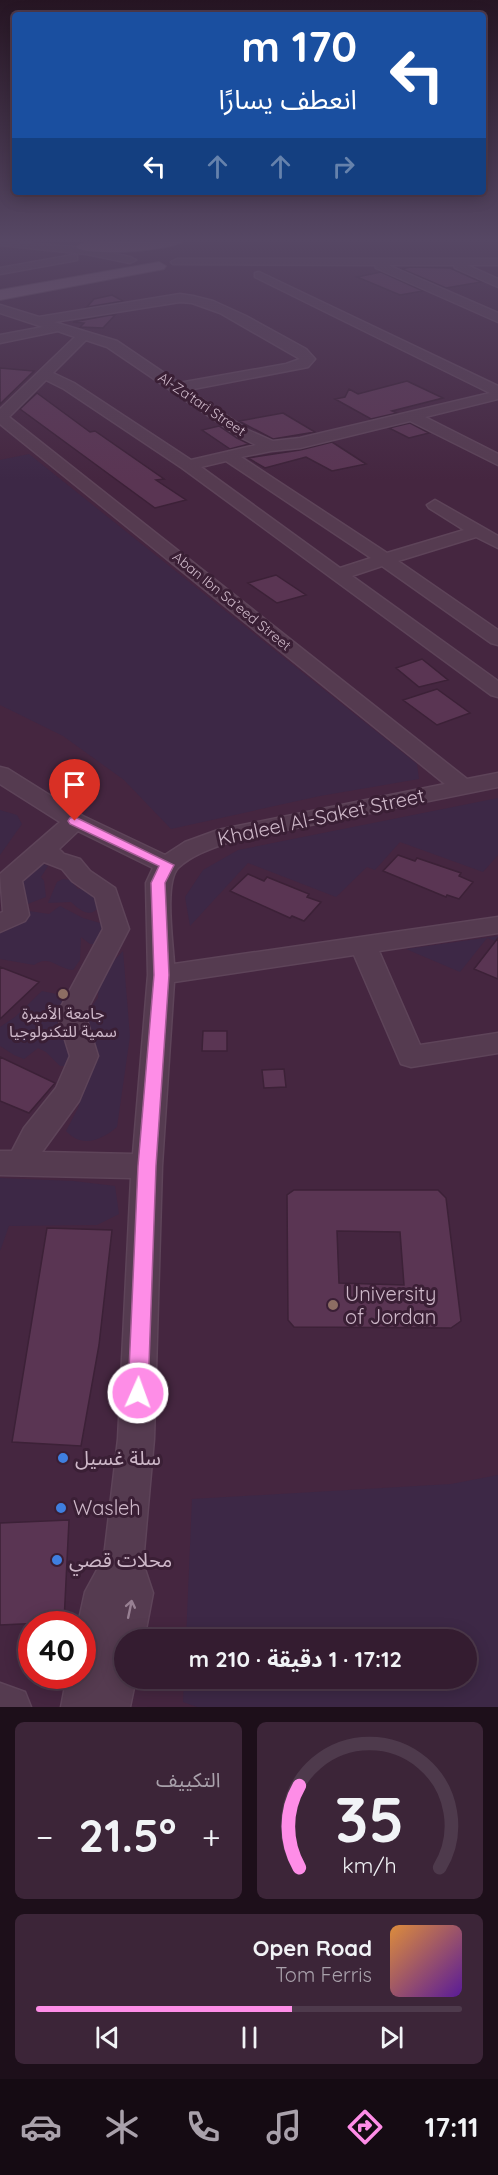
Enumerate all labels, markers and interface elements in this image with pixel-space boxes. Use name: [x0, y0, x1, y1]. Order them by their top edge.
text: 170 m: [241, 20, 357, 73]
icon: left: [378, 36, 456, 114]
text: انعطف يسارًا: [219, 82, 357, 116]
icon: left: [138, 150, 171, 183]
icon: ahead: [201, 150, 234, 183]
icon: ahead: [264, 150, 297, 183]
icon: right: [327, 150, 360, 183]
street label: Al-Za'tari Street: [155, 368, 249, 440]
street label: Aban Ibn Sa’eed Street: [169, 548, 295, 655]
pin: [49, 759, 100, 821]
icon: arrive: [58, 768, 91, 801]
street label: Khaleel Al-Saket Street: [215, 782, 427, 851]
marker: جامعة الأميرة سمية للتكنولوجيا: [56, 987, 70, 1001]
place label: جامعة الأميرة سمية للتكنولوجيا: [9, 1003, 117, 1041]
place label: University of Jordan: [345, 1281, 436, 1329]
marker: University of Jordan: [326, 1298, 340, 1312]
position arrow: [106, 1361, 170, 1425]
place label: سلة غسيل: [75, 1445, 161, 1470]
marker: سلة غسيل: [56, 1451, 70, 1465]
place label: Wasleh: [73, 1495, 141, 1520]
marker: Wasleh: [54, 1501, 68, 1515]
place label: محلات قصي: [69, 1547, 172, 1576]
marker: محلات قصي: [50, 1553, 64, 1567]
one-way arrow: [125, 1599, 136, 1619]
speed limit sign: 40: [18, 1611, 96, 1689]
text: 17:12 · 1 دقيقة · 210 m: [189, 1645, 402, 1673]
text: التكييف: [156, 1767, 221, 1792]
text: 35: [335, 1780, 404, 1858]
text: 21.5°: [79, 1807, 176, 1863]
text: −: [36, 1816, 53, 1857]
text: +: [202, 1816, 220, 1857]
text: km/h: [343, 1852, 397, 1878]
text: Open Road: [253, 1934, 372, 1962]
text: Tom Ferris: [275, 1962, 372, 1987]
icon: previous: [91, 2021, 124, 2054]
icon: pause: [233, 2021, 266, 2054]
icon: next: [375, 2021, 408, 2054]
icon: car: [20, 2106, 62, 2148]
icon: climate: [101, 2106, 143, 2148]
icon: phone: [182, 2106, 224, 2148]
icon: music: [263, 2106, 305, 2148]
icon: directions: [344, 2106, 386, 2148]
text: 17:11: [425, 2110, 478, 2144]

